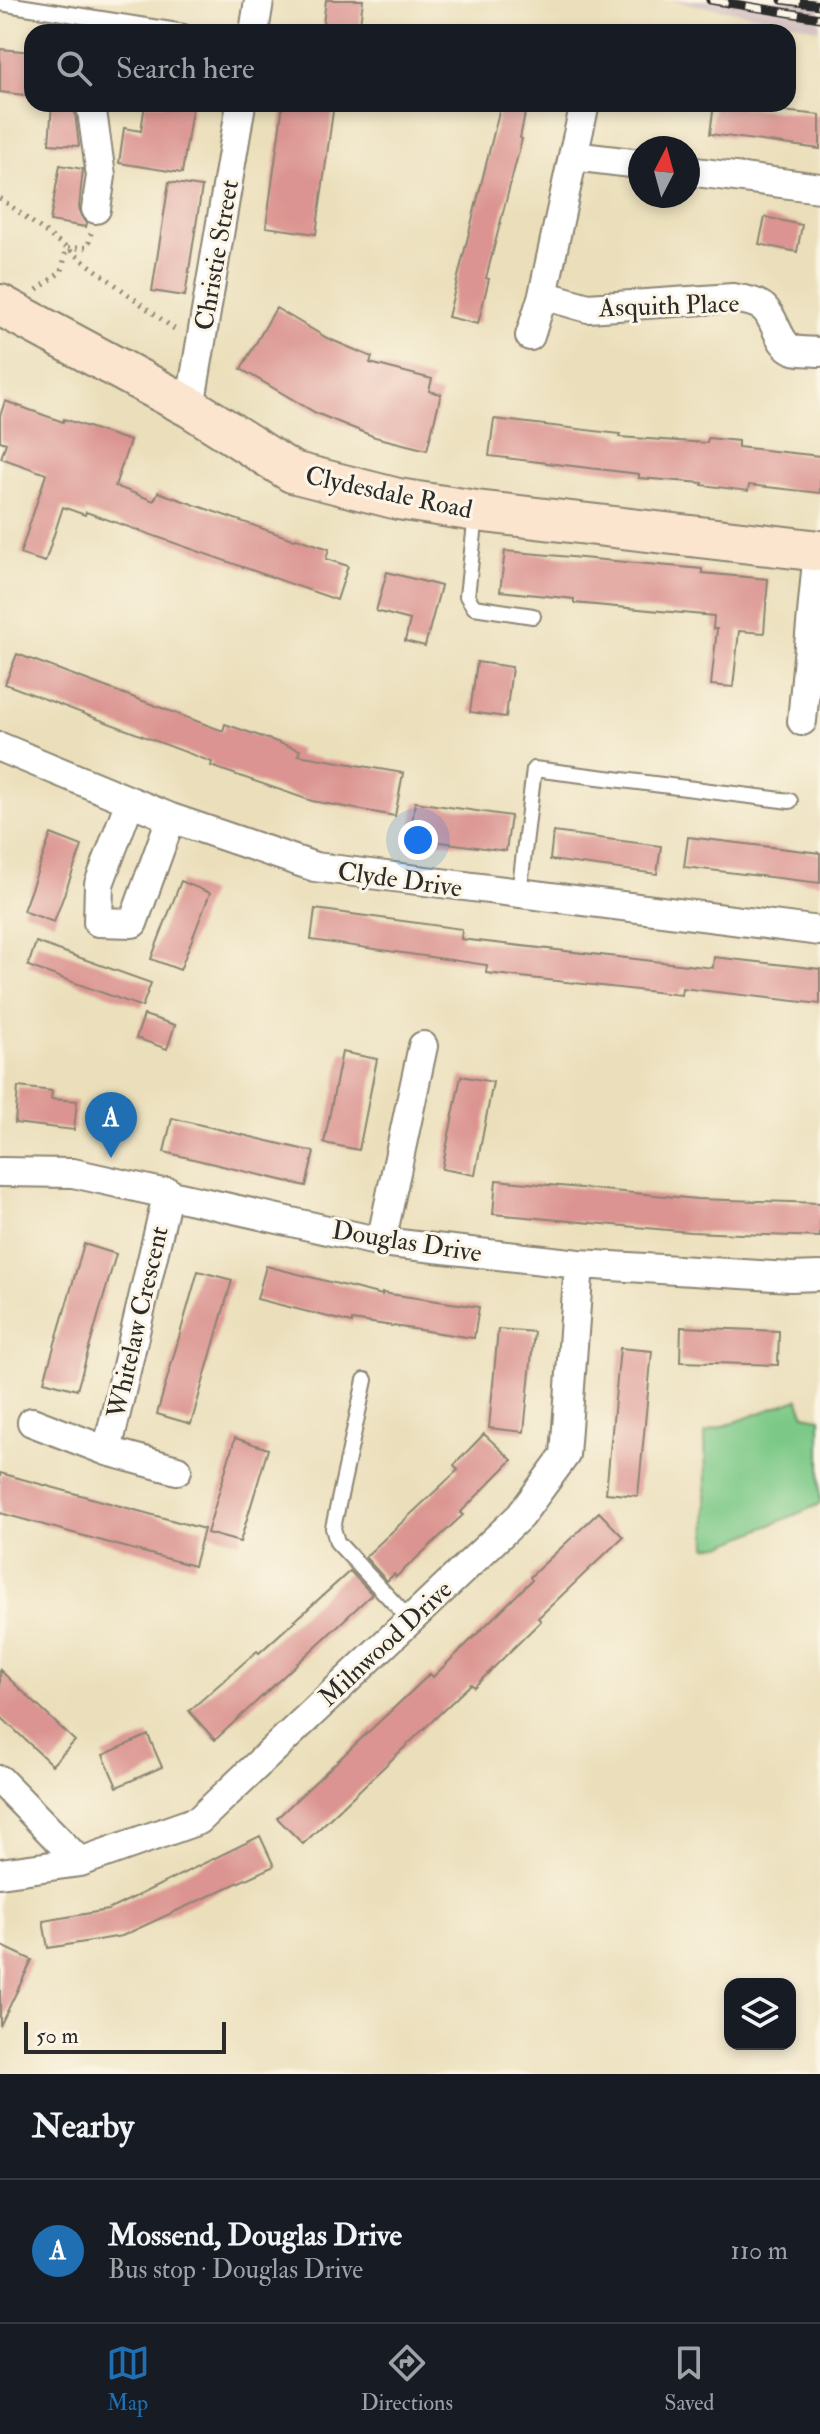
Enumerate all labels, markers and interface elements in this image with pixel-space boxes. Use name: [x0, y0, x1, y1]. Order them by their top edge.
search box: [24, 24, 796, 112]
icon: search: [52, 46, 96, 90]
text: Search here: [116, 50, 255, 87]
north arrow: [628, 136, 700, 208]
street label: Christie Street: [188, 177, 246, 333]
street label: Asquith Place: [597, 288, 740, 324]
street label: Clydesdale Road: [302, 460, 475, 526]
your location: [398, 820, 438, 860]
street label: Clyde Drive: [336, 855, 464, 905]
pin: A: [85, 1092, 137, 1158]
street label: Douglas Drive: [330, 1214, 484, 1270]
street label: Whitelaw Crescent: [100, 1223, 176, 1422]
street label: Milnwood Drive: [312, 1574, 459, 1714]
map controls: [724, 1978, 796, 2050]
button: layers: [724, 1978, 796, 2050]
scale bar: [24, 2018, 226, 2054]
text: 50 m: [36, 2022, 78, 2050]
text: Nearby: [32, 2105, 134, 2148]
text: Mossend, Douglas Drive: [108, 2217, 402, 2254]
text: A: [50, 2235, 66, 2267]
text: 110 m: [731, 2235, 788, 2267]
text: Bus stop · Douglas Drive: [108, 2254, 363, 2286]
tab: Map: [106, 2341, 150, 2417]
tab: Directions: [361, 2341, 453, 2417]
tab: Saved: [664, 2341, 714, 2417]

